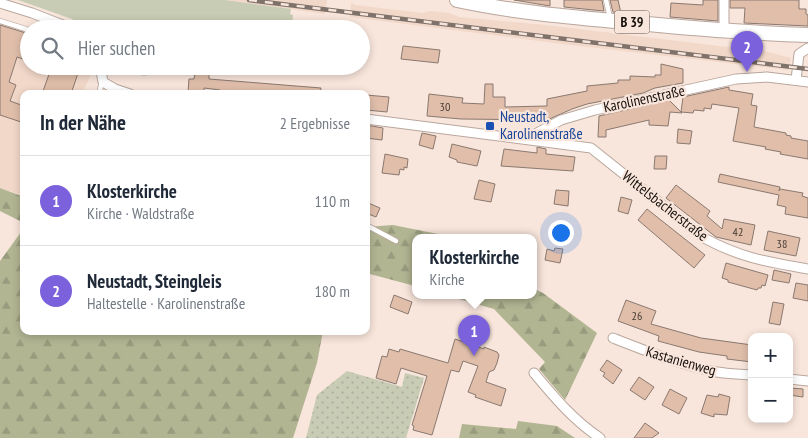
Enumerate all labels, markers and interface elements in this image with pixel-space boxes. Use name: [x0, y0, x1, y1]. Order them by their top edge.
road number: B 39: [614, 11, 650, 34]
search box: [20, 20, 370, 75]
pin: 2: [731, 31, 763, 72]
icon: search: [38, 34, 66, 62]
text: Hier suchen: [78, 36, 155, 60]
street label: Karolinenstraße: [602, 81, 686, 116]
house number: 30: [440, 99, 450, 114]
place label: Neustadt, Karolinenstraße: [500, 107, 583, 143]
text: In der Nähe: [40, 109, 126, 136]
text: 2 Ergebnisse: [280, 113, 350, 133]
marker: Neustadt, Karolinenstraße: [484, 120, 496, 132]
street label: Wittelsbacherstraße: [619, 166, 712, 245]
text: Klosterkirche: [87, 179, 177, 203]
text: 1: [52, 191, 60, 211]
text: 110 m: [315, 191, 350, 211]
text: Kirche · Waldstraße: [87, 203, 194, 223]
your location: [548, 220, 574, 246]
house number: 42: [733, 224, 743, 239]
popup: [412, 234, 537, 299]
house number: 38: [777, 236, 787, 251]
text: Klosterkirche: [430, 245, 519, 269]
text: Neustadt, Steingleis: [87, 269, 222, 293]
text: Kirche: [430, 269, 465, 289]
text: 2: [52, 281, 60, 301]
text: 180 m: [315, 281, 350, 301]
text: Haltestelle · Karolinenstraße: [87, 293, 245, 313]
house number: 26: [632, 308, 642, 323]
pin: 1: [458, 315, 490, 356]
map controls: [748, 333, 793, 423]
button: +: [748, 333, 793, 378]
street label: Kastanienweg: [644, 341, 718, 380]
button: −: [748, 378, 793, 423]

